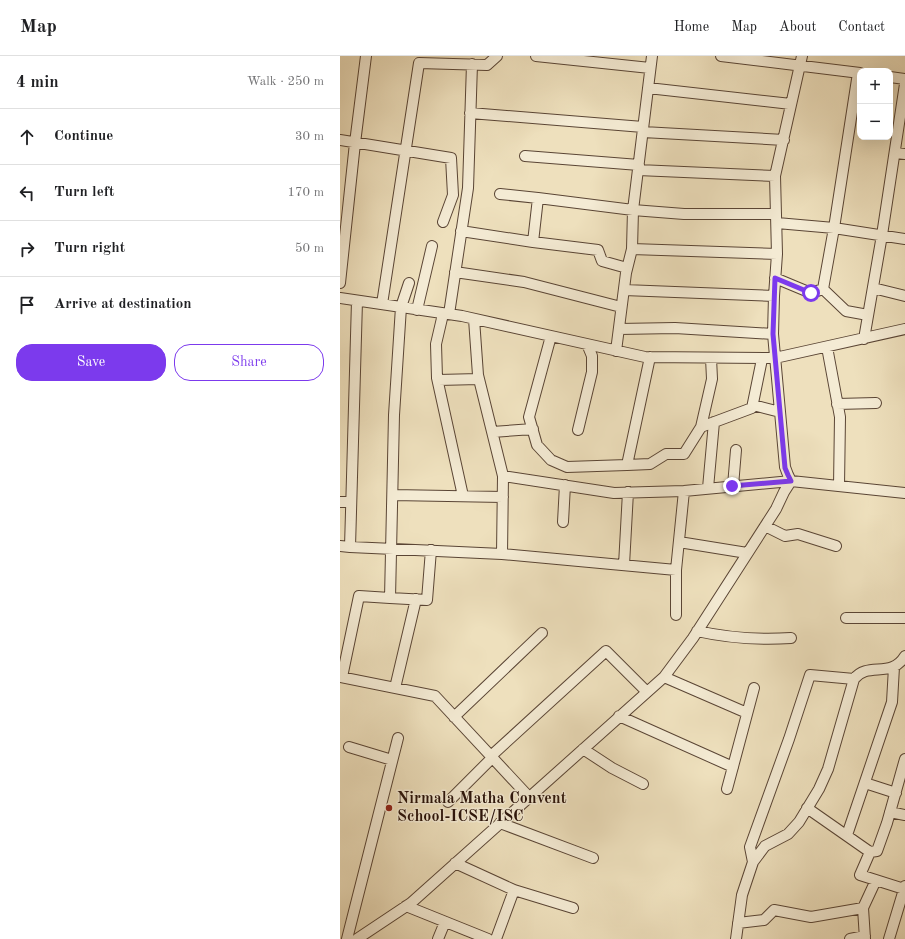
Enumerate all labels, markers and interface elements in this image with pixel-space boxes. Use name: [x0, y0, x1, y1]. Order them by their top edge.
text: Map: [20, 18, 57, 37]
text: Home: [674, 20, 709, 34]
text: Map: [731, 20, 757, 34]
text: About: [779, 20, 816, 34]
text: Contact: [838, 20, 885, 34]
map controls: [857, 68, 893, 140]
button: +: [857, 68, 893, 104]
text: 4 min: [16, 74, 59, 91]
text: Walk · 250 m: [247, 75, 324, 88]
button: −: [857, 104, 893, 140]
icon: ahead: [16, 126, 38, 148]
text: Continue: [54, 129, 113, 144]
text: 30 m: [295, 130, 324, 143]
icon: left: [16, 182, 38, 204]
text: Turn left: [54, 185, 114, 200]
text: 170 m: [287, 186, 324, 199]
icon: right: [16, 238, 38, 260]
text: Turn right: [54, 241, 125, 256]
text: 50 m: [295, 242, 324, 255]
route start: [802, 284, 820, 302]
icon: arrive: [16, 294, 38, 316]
text: Arrive at destination: [54, 297, 192, 312]
button: Save: [16, 344, 166, 381]
button: Share: [174, 344, 324, 381]
route end: [723, 477, 741, 495]
place label: Nirmala Matha Convent School-ICSE/ISC: [397, 791, 567, 825]
marker: Nirmala Matha Convent School-ICSE/ISC: [384, 803, 394, 813]

